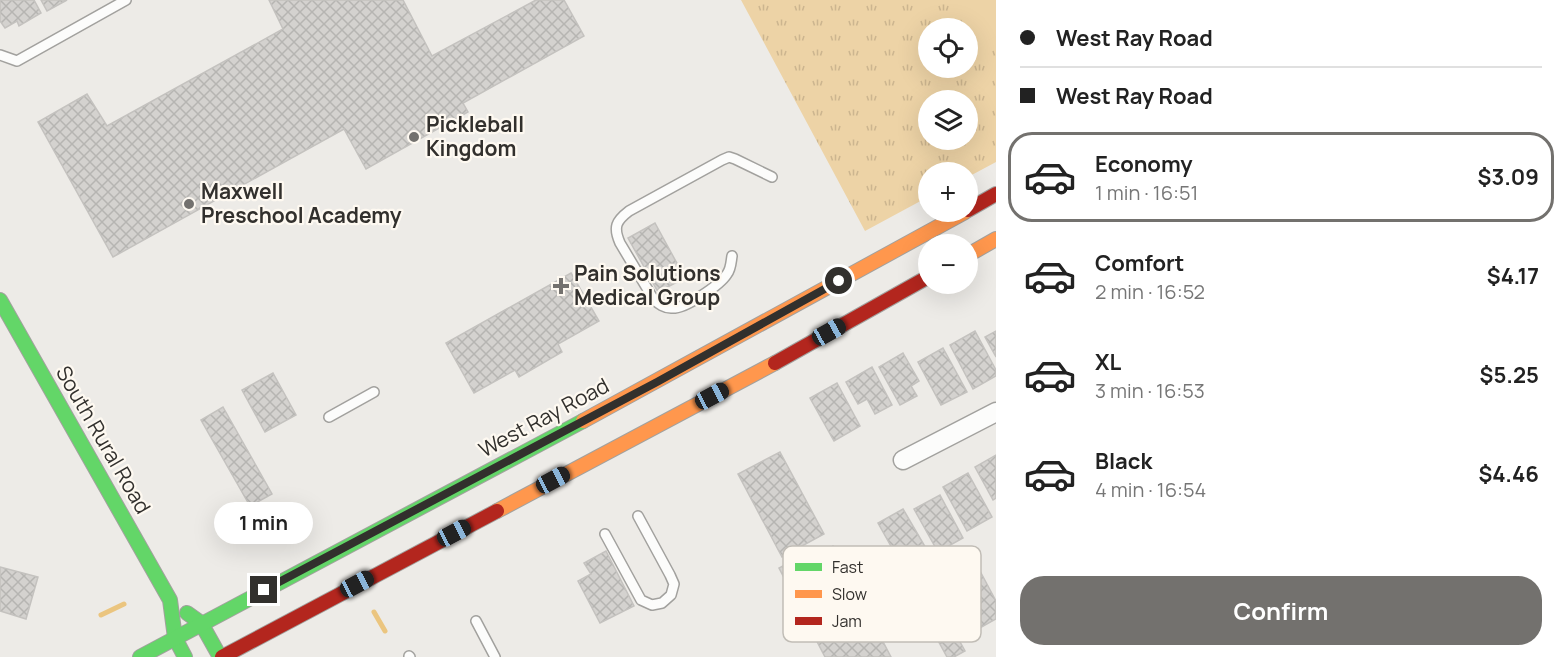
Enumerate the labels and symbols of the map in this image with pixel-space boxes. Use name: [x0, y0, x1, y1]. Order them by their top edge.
place label: Pickleball Kingdom: [426, 110, 524, 162]
marker: Pickleball Kingdom: [407, 130, 421, 144]
place label: Maxwell Preschool Academy: [201, 177, 402, 229]
marker: Maxwell Preschool Academy: [182, 197, 196, 211]
place label: Pain Solutions Medical Group: [574, 259, 721, 311]
route start: [825, 267, 852, 294]
marker: Pain Solutions Medical Group: [552, 277, 570, 295]
car: [809, 315, 849, 349]
street label: South Rural Road: [50, 360, 158, 519]
street label: West Ray Road: [474, 371, 614, 463]
car: [692, 380, 732, 412]
car: [533, 464, 573, 496]
callout: 1 min: [214, 503, 314, 545]
car: [434, 517, 474, 549]
legend: [783, 546, 981, 642]
text: Fast: [832, 556, 863, 578]
car: [337, 568, 377, 600]
route end: [250, 576, 277, 603]
text: Slow: [832, 583, 867, 605]
text: Jam: [832, 610, 862, 632]

